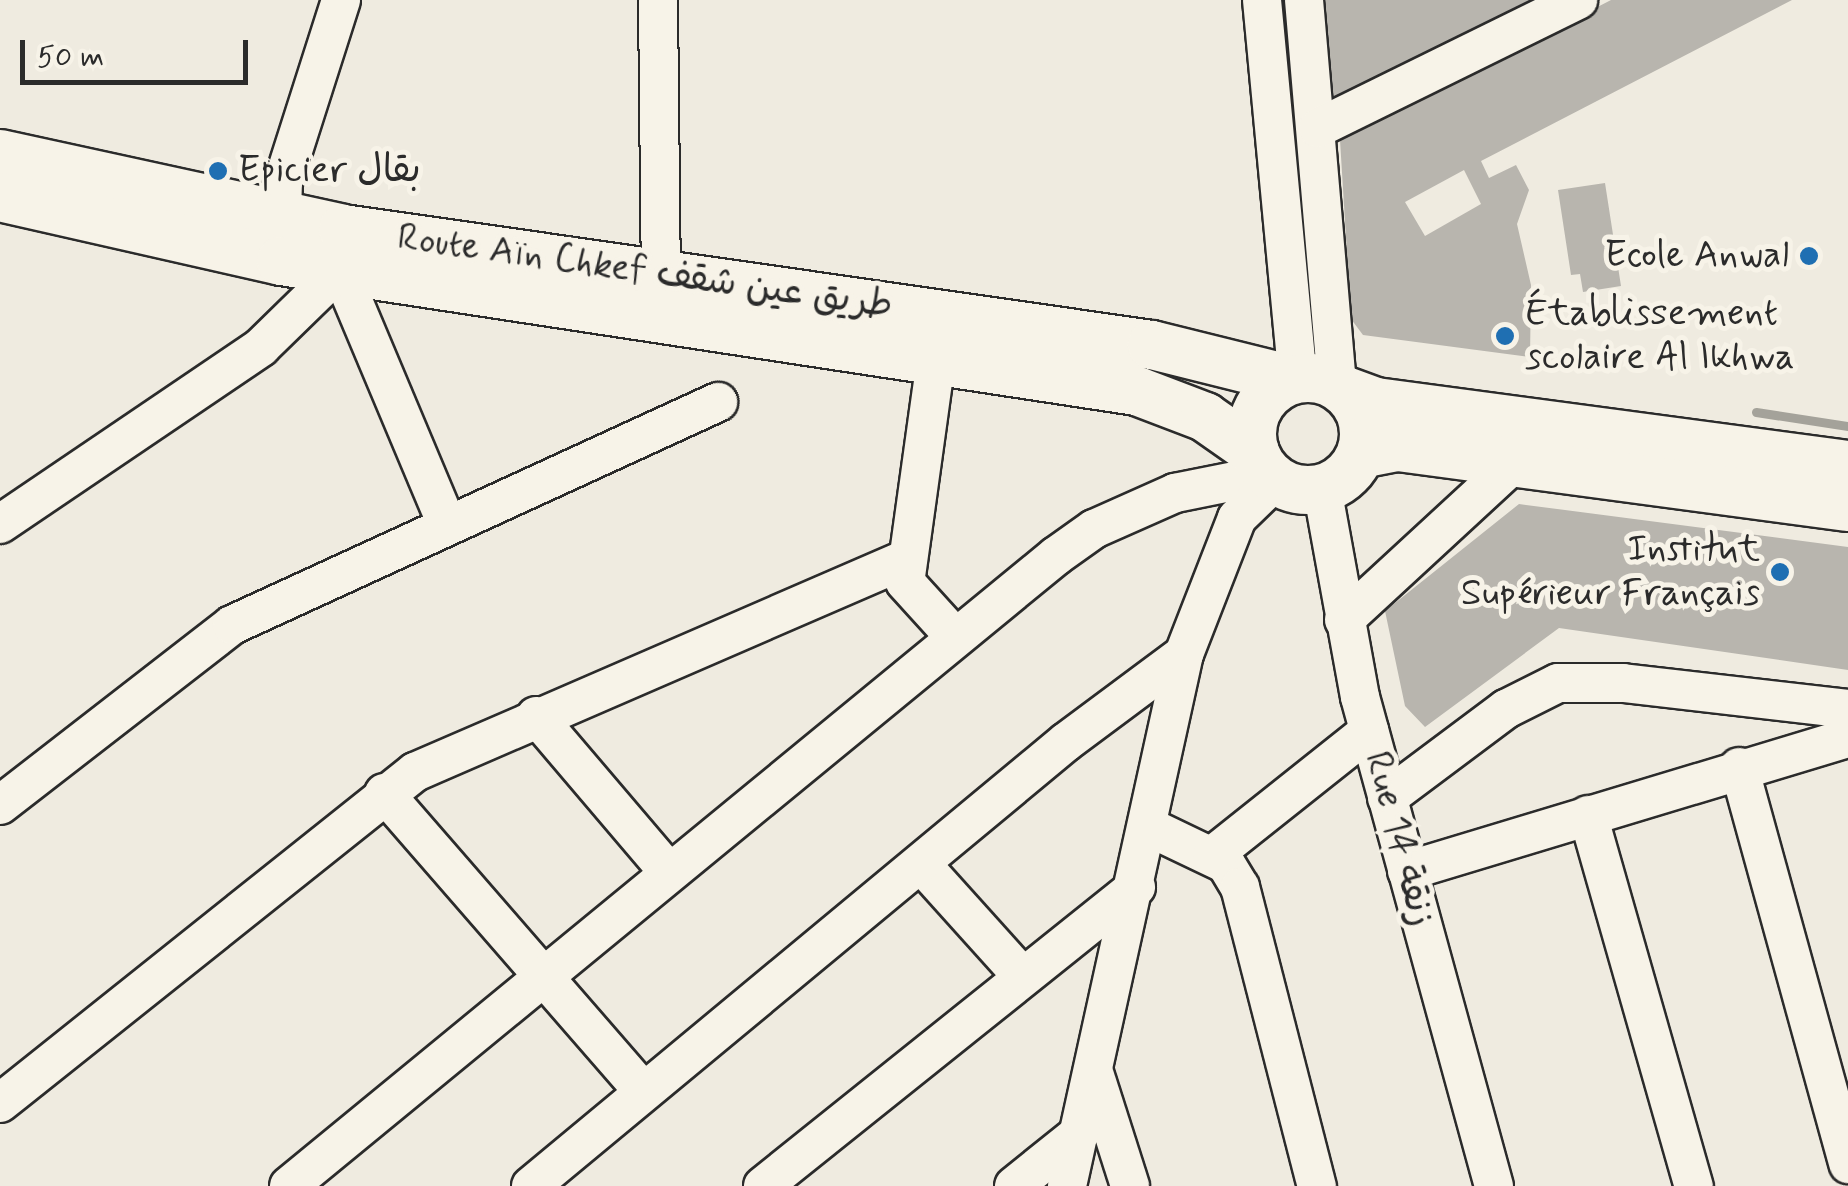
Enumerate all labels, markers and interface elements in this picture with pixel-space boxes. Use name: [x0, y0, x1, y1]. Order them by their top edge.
scale bar: [25, 20, 252, 82]
text: 50 m: [37, 38, 104, 77]
place label: Epicier بقال: [238, 148, 421, 194]
marker: Epicier بقال: [207, 160, 229, 182]
street label: Route Aïn Chkef طريق عين شقف: [391, 214, 899, 330]
place label: Ecole Anwal: [1604, 233, 1789, 279]
marker: Ecole Anwal: [1798, 245, 1820, 267]
place label: Établissement scolaire Al Ikhwa: [1525, 291, 1807, 380]
marker: Établissement scolaire Al Ikhwa: [1494, 325, 1516, 347]
place label: Institut Supérieur Français: [1454, 527, 1760, 616]
marker: Institut Supérieur Français: [1769, 561, 1791, 583]
street label: Rue 14 زنقة: [1354, 747, 1444, 931]

